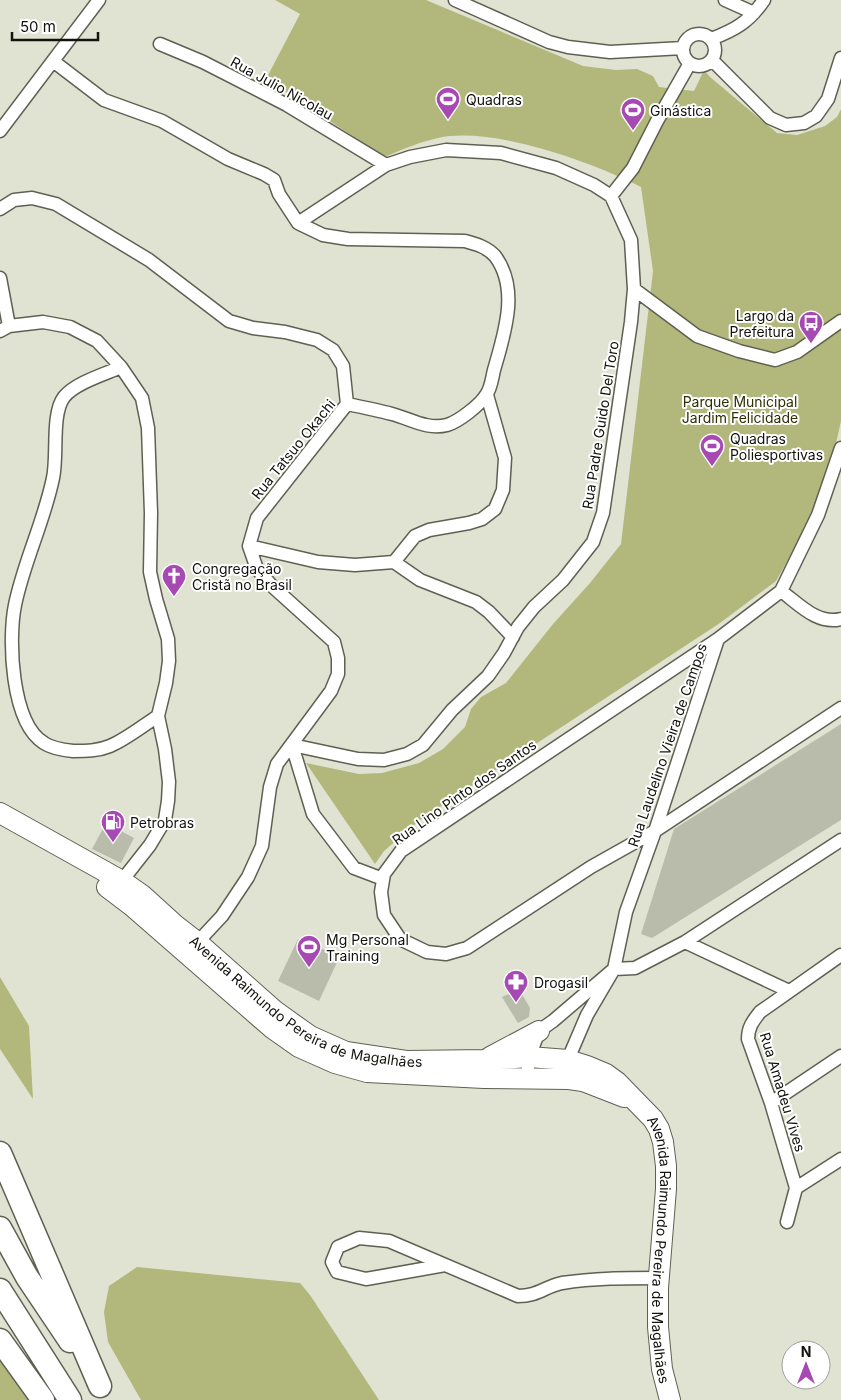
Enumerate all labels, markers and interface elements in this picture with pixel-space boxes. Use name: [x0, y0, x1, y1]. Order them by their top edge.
scale bar: [12, 10, 99, 42]
text: 50 m: [20, 17, 56, 36]
street label: Rua Julio Nicolau: [228, 53, 336, 123]
sports icon: Quadras: [435, 86, 461, 120]
place label: Quadras: [466, 91, 522, 108]
sports icon: Ginástica: [620, 97, 646, 131]
place label: Ginástica: [650, 102, 711, 119]
place label: Largo da Prefeitura: [730, 307, 794, 340]
bus stop icon: Largo da Prefeitura: [798, 310, 824, 344]
street label: Rua Padre Guido Del Toro: [578, 340, 622, 510]
park label: Parque Municipal Jardim Felicidade: [682, 393, 798, 426]
street label: Rua Tatsuo Okachi: [248, 396, 338, 502]
place label: Quadras Poliesportivas: [730, 430, 823, 463]
sports icon: Quadras Poliesportivas: [699, 433, 725, 467]
place label: Congregação Cristã no Brasil: [192, 560, 292, 593]
church icon: Congregação Cristã no Brasil: [161, 563, 187, 597]
street label: Rua Laudelino Vieira de Campos: [624, 641, 710, 849]
street label: Rua Lino Pinto dos Santos: [389, 736, 539, 848]
fuel station icon: Petrobras: [100, 809, 126, 843]
place label: Petrobras: [130, 814, 194, 831]
street label: Avenida Raimundo Pereira de Magalhães: [187, 931, 422, 1070]
place label: Mg Personal Training: [326, 931, 409, 964]
sports icon: Mg Personal Training: [296, 934, 322, 968]
pharmacy icon: Drogasil: [503, 969, 529, 1003]
place label: Drogasil: [534, 974, 588, 991]
street label: Rua Amadeu Vives: [757, 1030, 809, 1154]
street label: Avenida Raimundo Pereira de Magalhães: [644, 1112, 675, 1385]
north arrow: [781, 1340, 831, 1390]
text: N: [801, 1343, 811, 1360]

